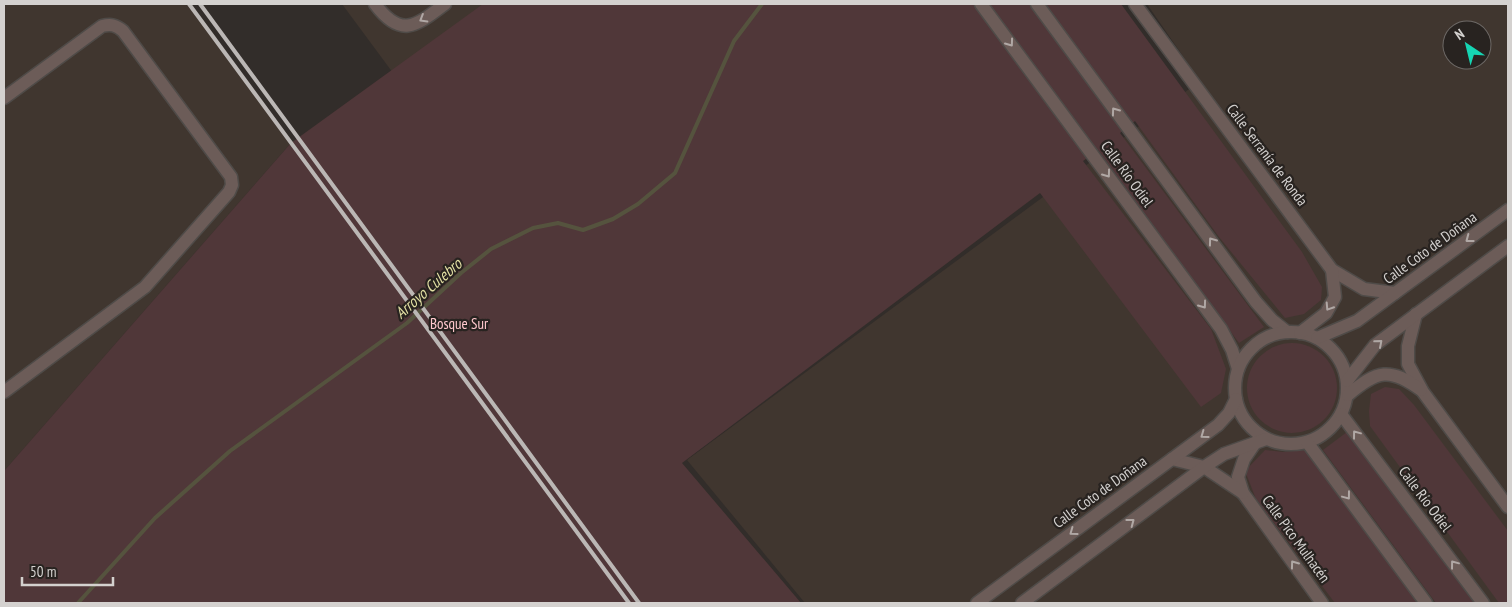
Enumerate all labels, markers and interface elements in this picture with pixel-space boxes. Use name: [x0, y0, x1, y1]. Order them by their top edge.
one-way arrow: [420, 12, 429, 22]
north arrow: [1442, 20, 1492, 70]
text: N: [1451, 25, 1468, 44]
one-way arrow: [1004, 37, 1013, 47]
street label: Calle Serranía de Ronda: [1223, 100, 1312, 210]
one-way arrow: [1112, 107, 1121, 117]
street label: Calle Río Odiel: [1097, 137, 1158, 211]
one-way arrow: [1101, 168, 1110, 178]
street label: Calle Coto de Doñana: [1379, 207, 1480, 288]
one-way arrow: [1466, 234, 1475, 242]
one-way arrow: [1209, 238, 1217, 247]
water label: Arroyo Culebro: [390, 253, 466, 322]
one-way arrow: [1197, 299, 1206, 309]
one-way arrow: [1325, 301, 1335, 310]
park label: Bosque Sur: [430, 314, 489, 333]
one-way arrow: [1373, 340, 1382, 349]
one-way arrow: [1200, 429, 1210, 438]
one-way arrow: [1354, 431, 1362, 440]
street label: Calle Coto de Doñana: [1049, 451, 1150, 532]
street label: Calle Río Odiel: [1395, 462, 1456, 535]
one-way arrow: [1341, 490, 1349, 499]
street label: Calle Pico Mulhacén: [1258, 491, 1335, 586]
one-way arrow: [1125, 519, 1135, 528]
one-way arrow: [1070, 526, 1079, 534]
scale bar: [22, 554, 114, 586]
one-way arrow: [1291, 560, 1300, 570]
one-way arrow: [1451, 560, 1460, 570]
text: 50 m: [30, 562, 56, 581]

